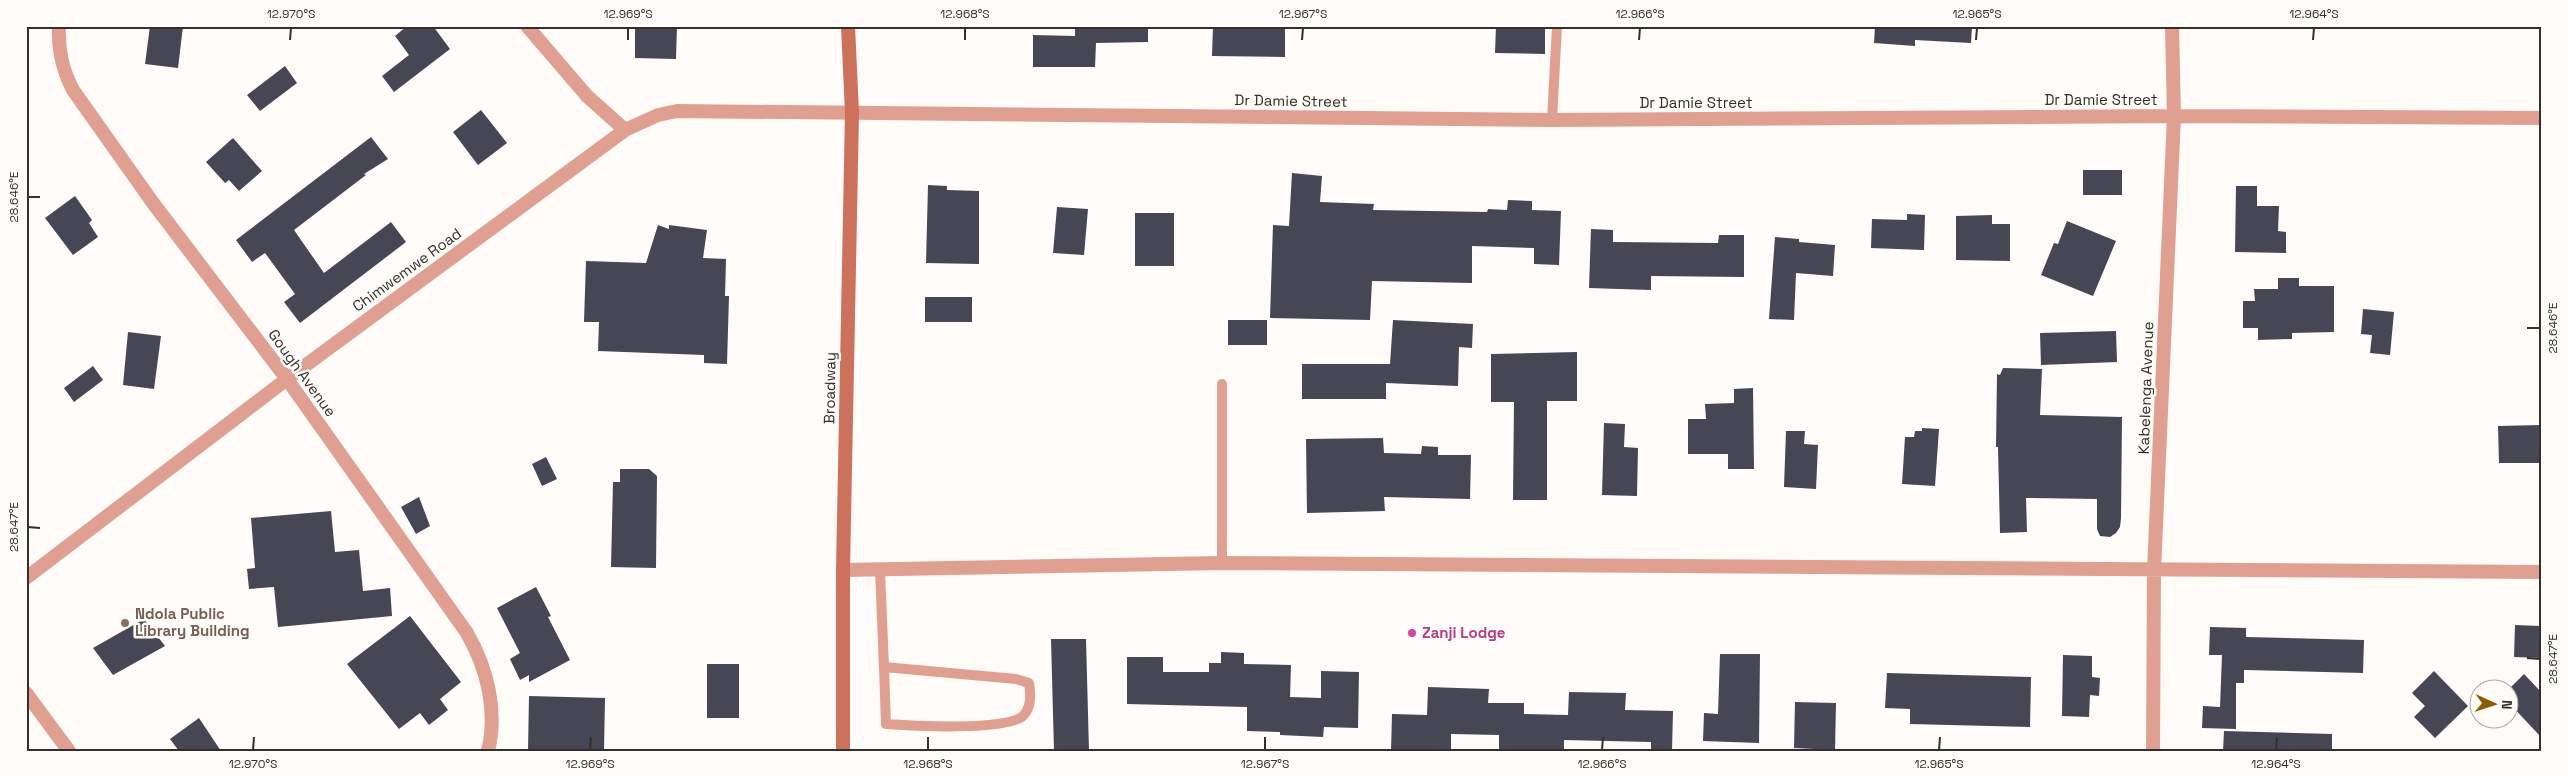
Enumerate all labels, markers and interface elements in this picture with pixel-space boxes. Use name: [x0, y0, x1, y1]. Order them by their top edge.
text: 12.970°S: [267, 6, 315, 22]
text: 12.969°S: [603, 6, 653, 22]
text: 12.968°S: [940, 6, 990, 22]
text: 12.967°S: [1279, 6, 1327, 22]
text: 12.966°S: [1615, 6, 1665, 22]
text: 12.965°S: [1952, 6, 2002, 22]
text: 12.964°S: [2289, 6, 2339, 22]
street label: Dr Damie Street: [1234, 90, 1348, 111]
street label: Dr Damie Street: [2044, 90, 2158, 109]
street label: Dr Damie Street: [1639, 93, 1753, 112]
text: 28.646°E: [6, 171, 22, 223]
street label: Chimwemwe Road: [348, 224, 465, 316]
text: 28.646°E: [2545, 302, 2561, 354]
street label: Kabelenga Avenue: [2134, 321, 2157, 455]
street label: Gough Avenue: [264, 325, 341, 420]
street label: Broadway: [819, 352, 840, 424]
text: 28.647°E: [6, 502, 22, 552]
place label: Ndola Public Library Building: [135, 604, 250, 640]
marker: Ndola Public Library Building: [119, 617, 131, 629]
place label: Zanji Lodge: [1422, 623, 1506, 642]
marker: Zanji Lodge: [1406, 627, 1418, 639]
text: 28.647°E: [2545, 634, 2561, 684]
north arrow: [2470, 680, 2520, 730]
text: N: [2498, 700, 2516, 710]
text: 12.970°S: [229, 756, 277, 772]
text: 12.969°S: [565, 756, 615, 772]
text: 12.968°S: [903, 756, 953, 772]
text: 12.967°S: [1241, 756, 1289, 772]
text: 12.966°S: [1577, 756, 1627, 772]
text: 12.965°S: [1914, 756, 1964, 772]
text: 12.964°S: [2251, 756, 2301, 772]

